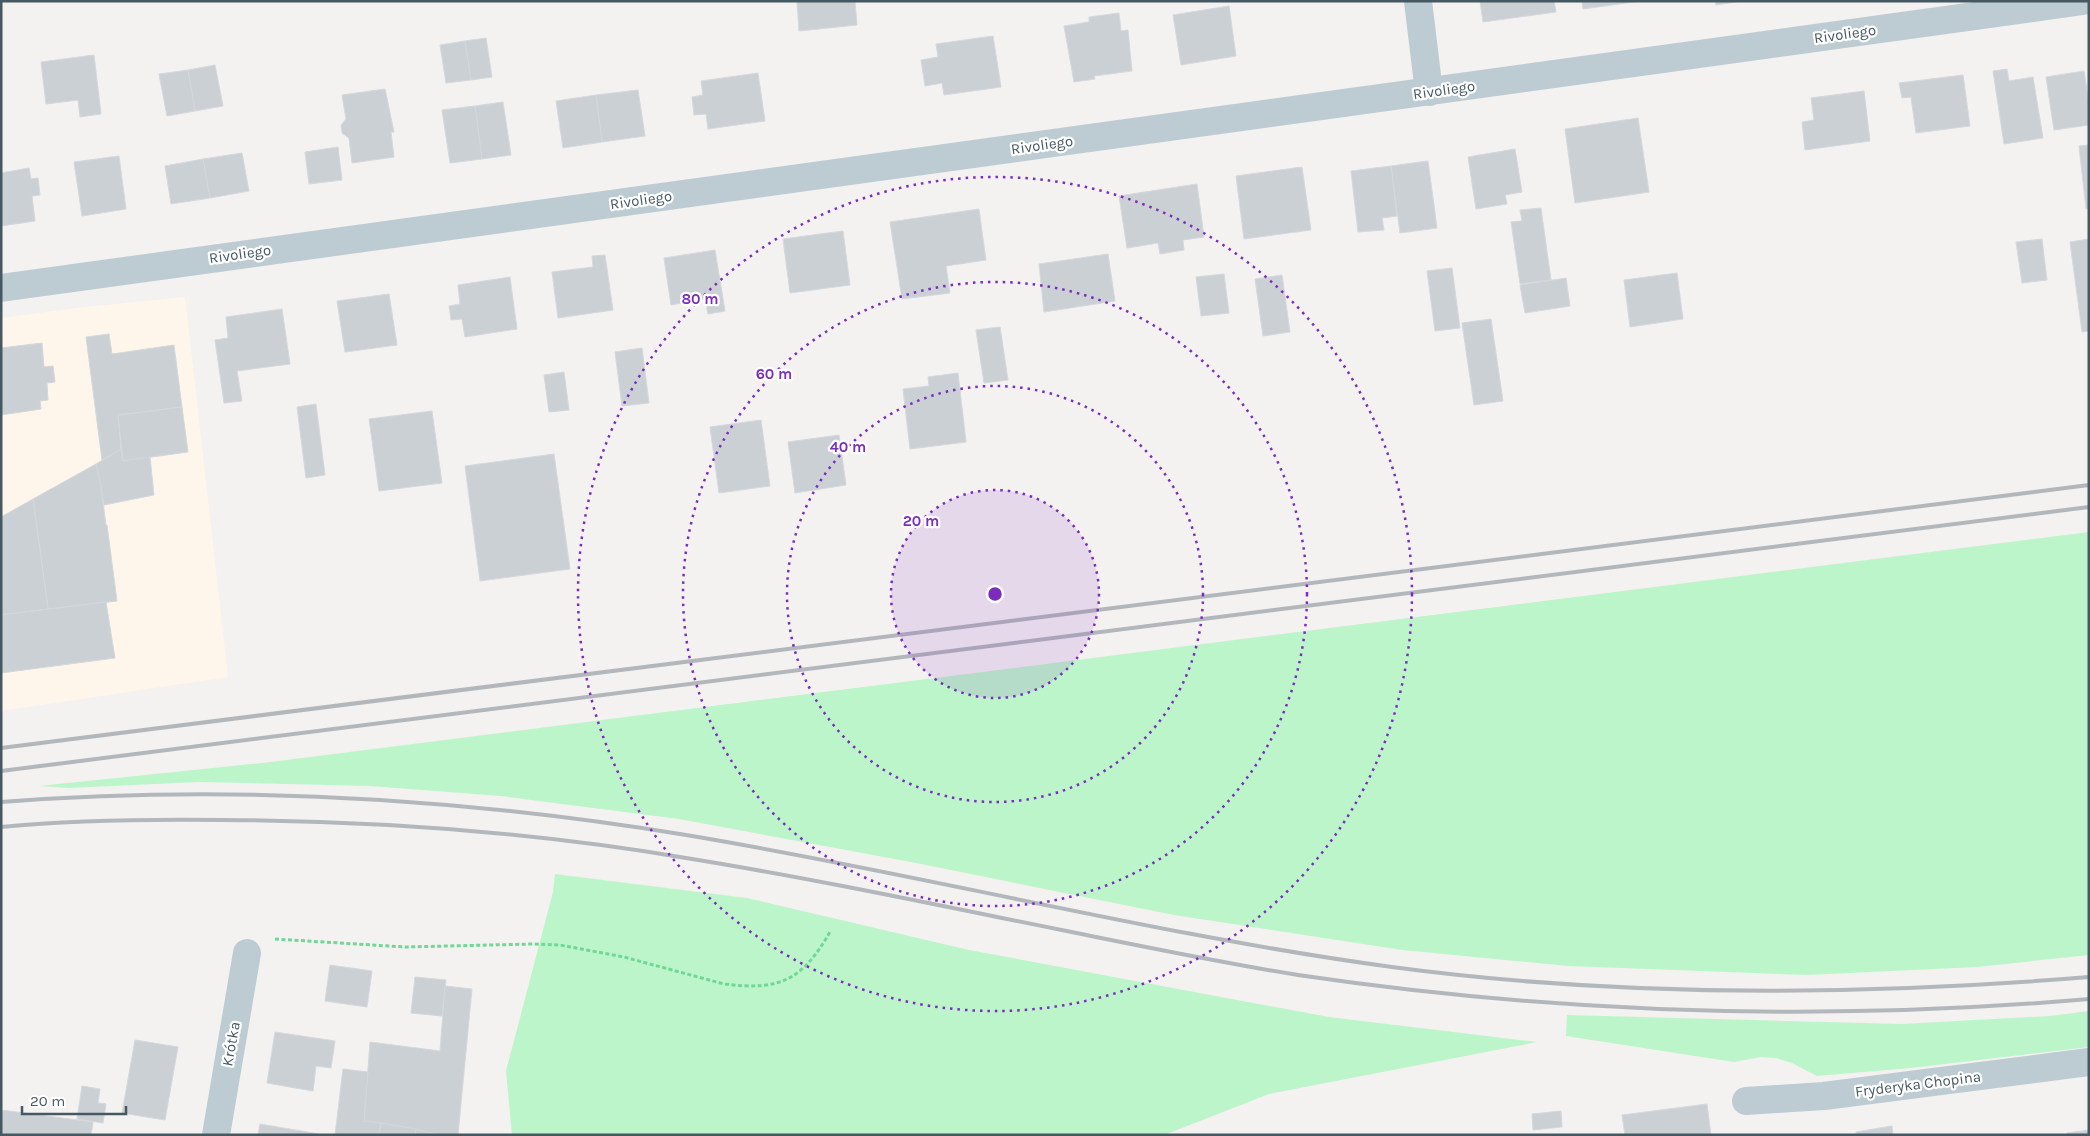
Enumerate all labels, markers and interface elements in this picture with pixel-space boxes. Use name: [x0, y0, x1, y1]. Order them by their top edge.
street label: Rivoliego: [1813, 21, 1877, 47]
street label: Rivoliego: [1412, 77, 1476, 103]
street label: Rivoliego: [1010, 132, 1074, 158]
street label: Rivoliego: [609, 187, 673, 213]
street label: Rivoliego: [208, 241, 272, 267]
text: 80 m: [681, 290, 719, 308]
text: 60 m: [756, 365, 792, 383]
text: 40 m: [830, 438, 866, 456]
text: 20 m: [903, 512, 939, 530]
centre of rings: [986, 585, 1004, 603]
street label: Krótka: [218, 1020, 244, 1068]
street label: Fryderyka Chopina: [1854, 1067, 1982, 1101]
scale bar: [22, 1084, 126, 1116]
text: 20 m: [30, 1092, 65, 1110]

